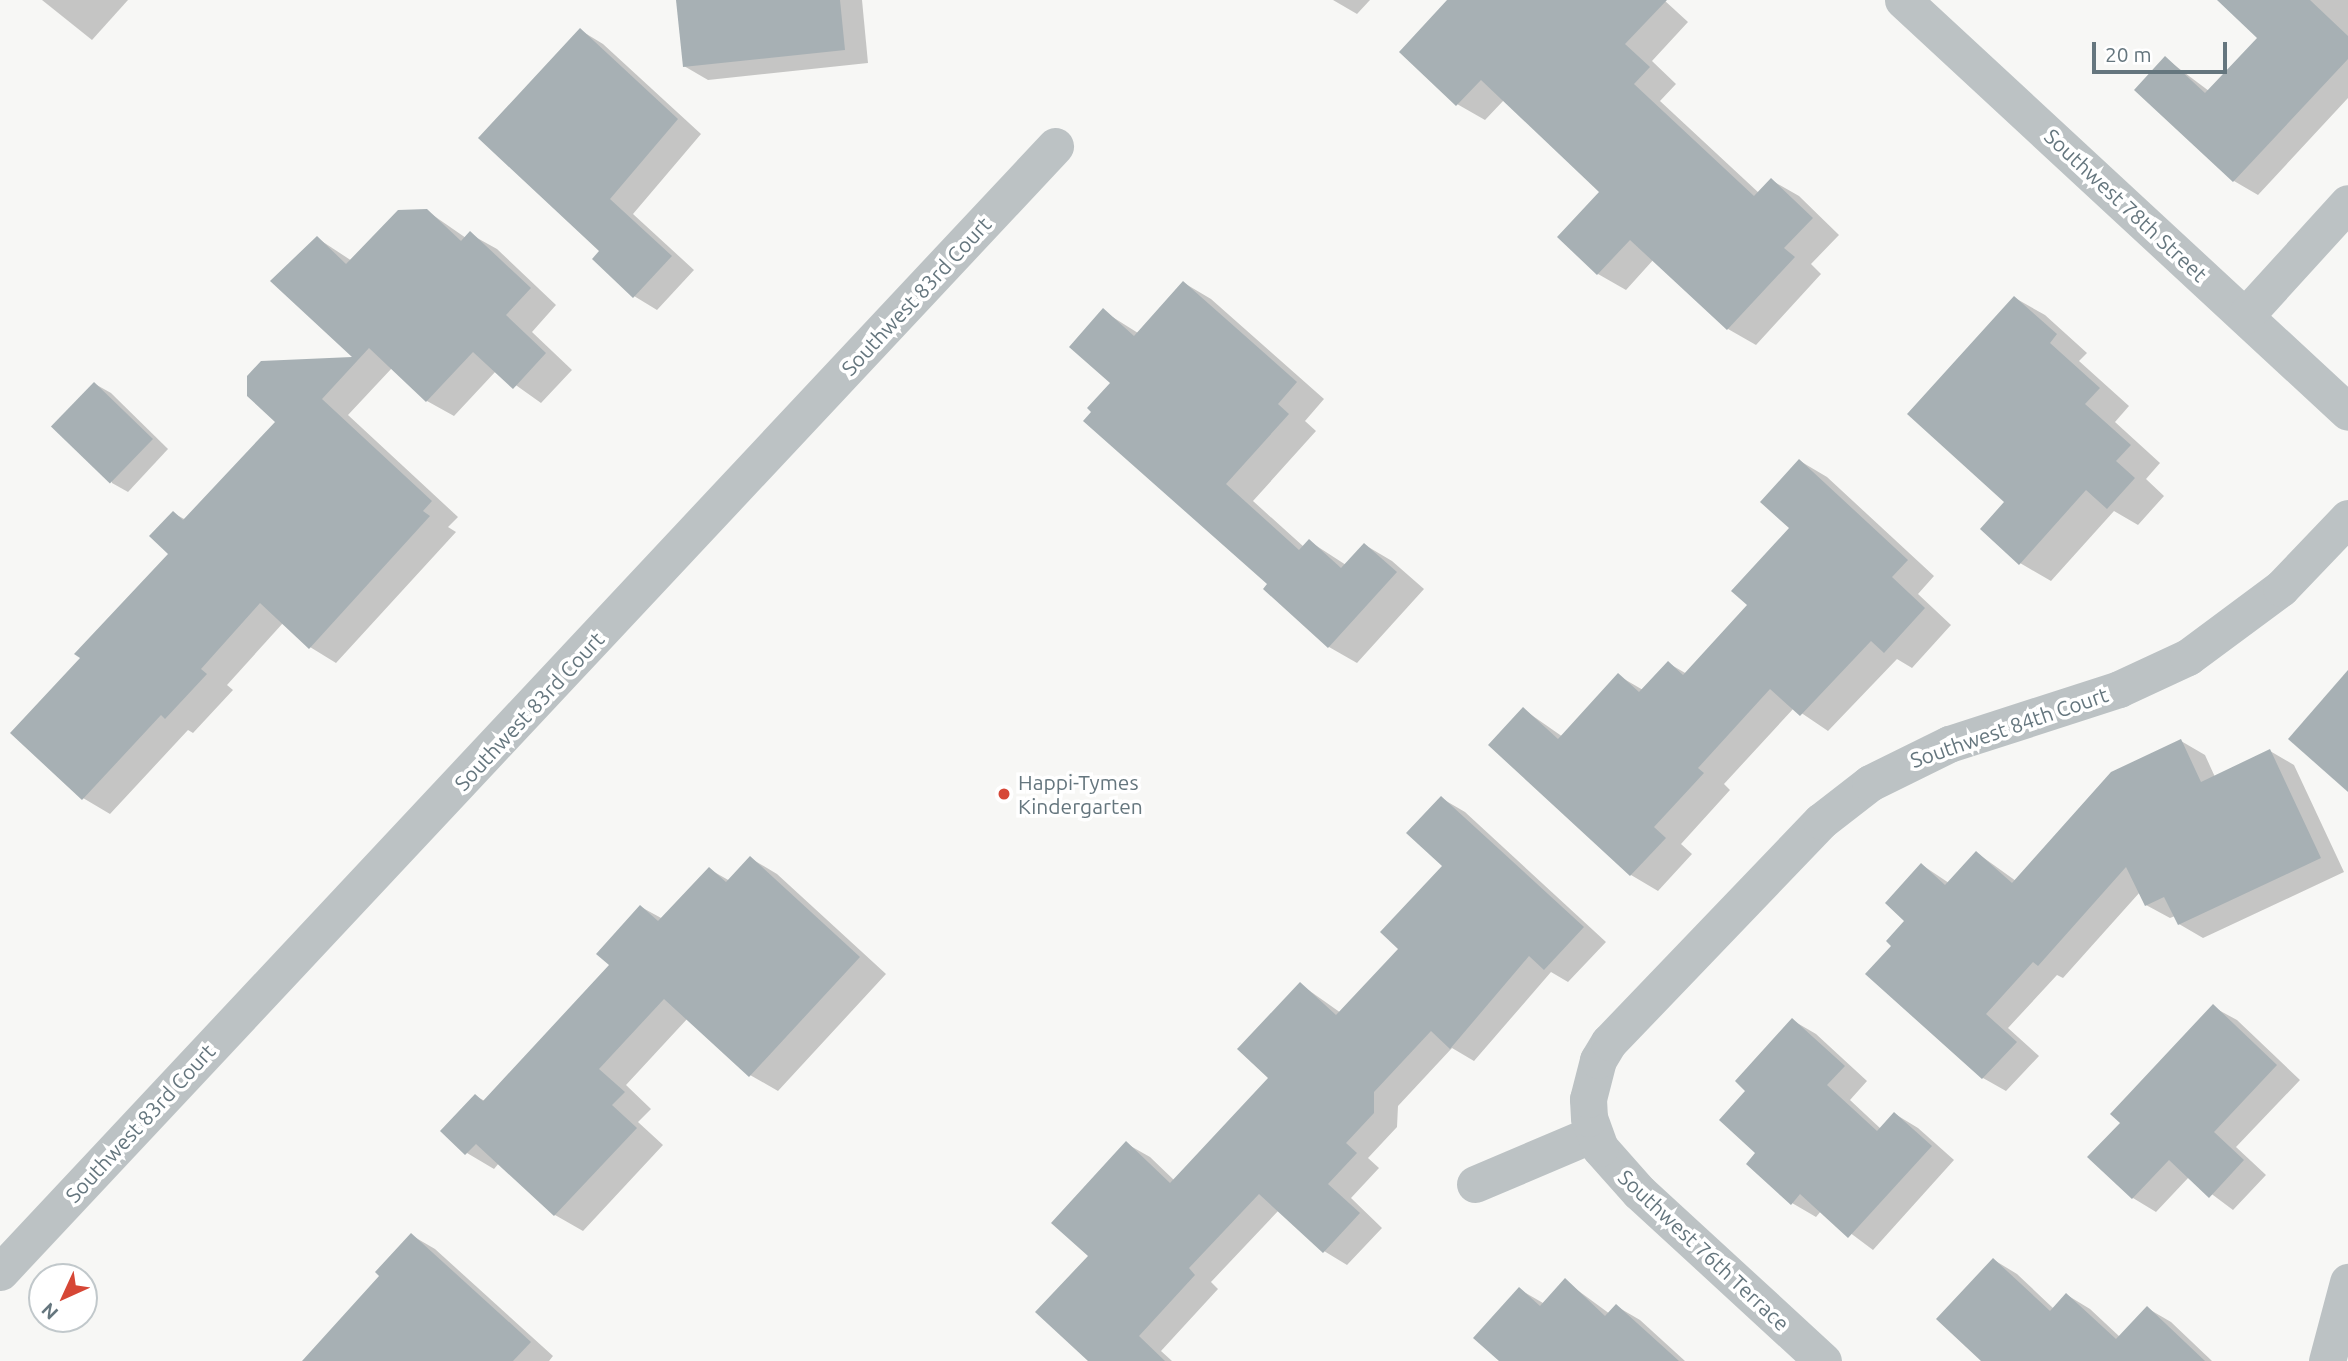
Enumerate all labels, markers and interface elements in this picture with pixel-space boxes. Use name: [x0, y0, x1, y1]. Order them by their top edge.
scale bar: [2096, 28, 2231, 72]
text: 20 m: [2105, 42, 2152, 66]
street label: Southwest 78th Street: [2040, 123, 2212, 287]
street label: Southwest 83rd Court: [836, 211, 996, 381]
street label: Southwest 83rd Court: [449, 626, 609, 796]
street label: Southwest 84th Court: [1907, 681, 2111, 773]
place label: Happi-Tymes Kindergarten: [1018, 769, 1143, 819]
marker: Happi-Tymes Kindergarten: [996, 786, 1012, 802]
street label: Southwest 83rd Court: [60, 1038, 220, 1208]
street label: Southwest 76th Terrace: [1613, 1164, 1795, 1336]
north arrow: [28, 1263, 98, 1333]
text: N: [37, 1299, 62, 1324]

